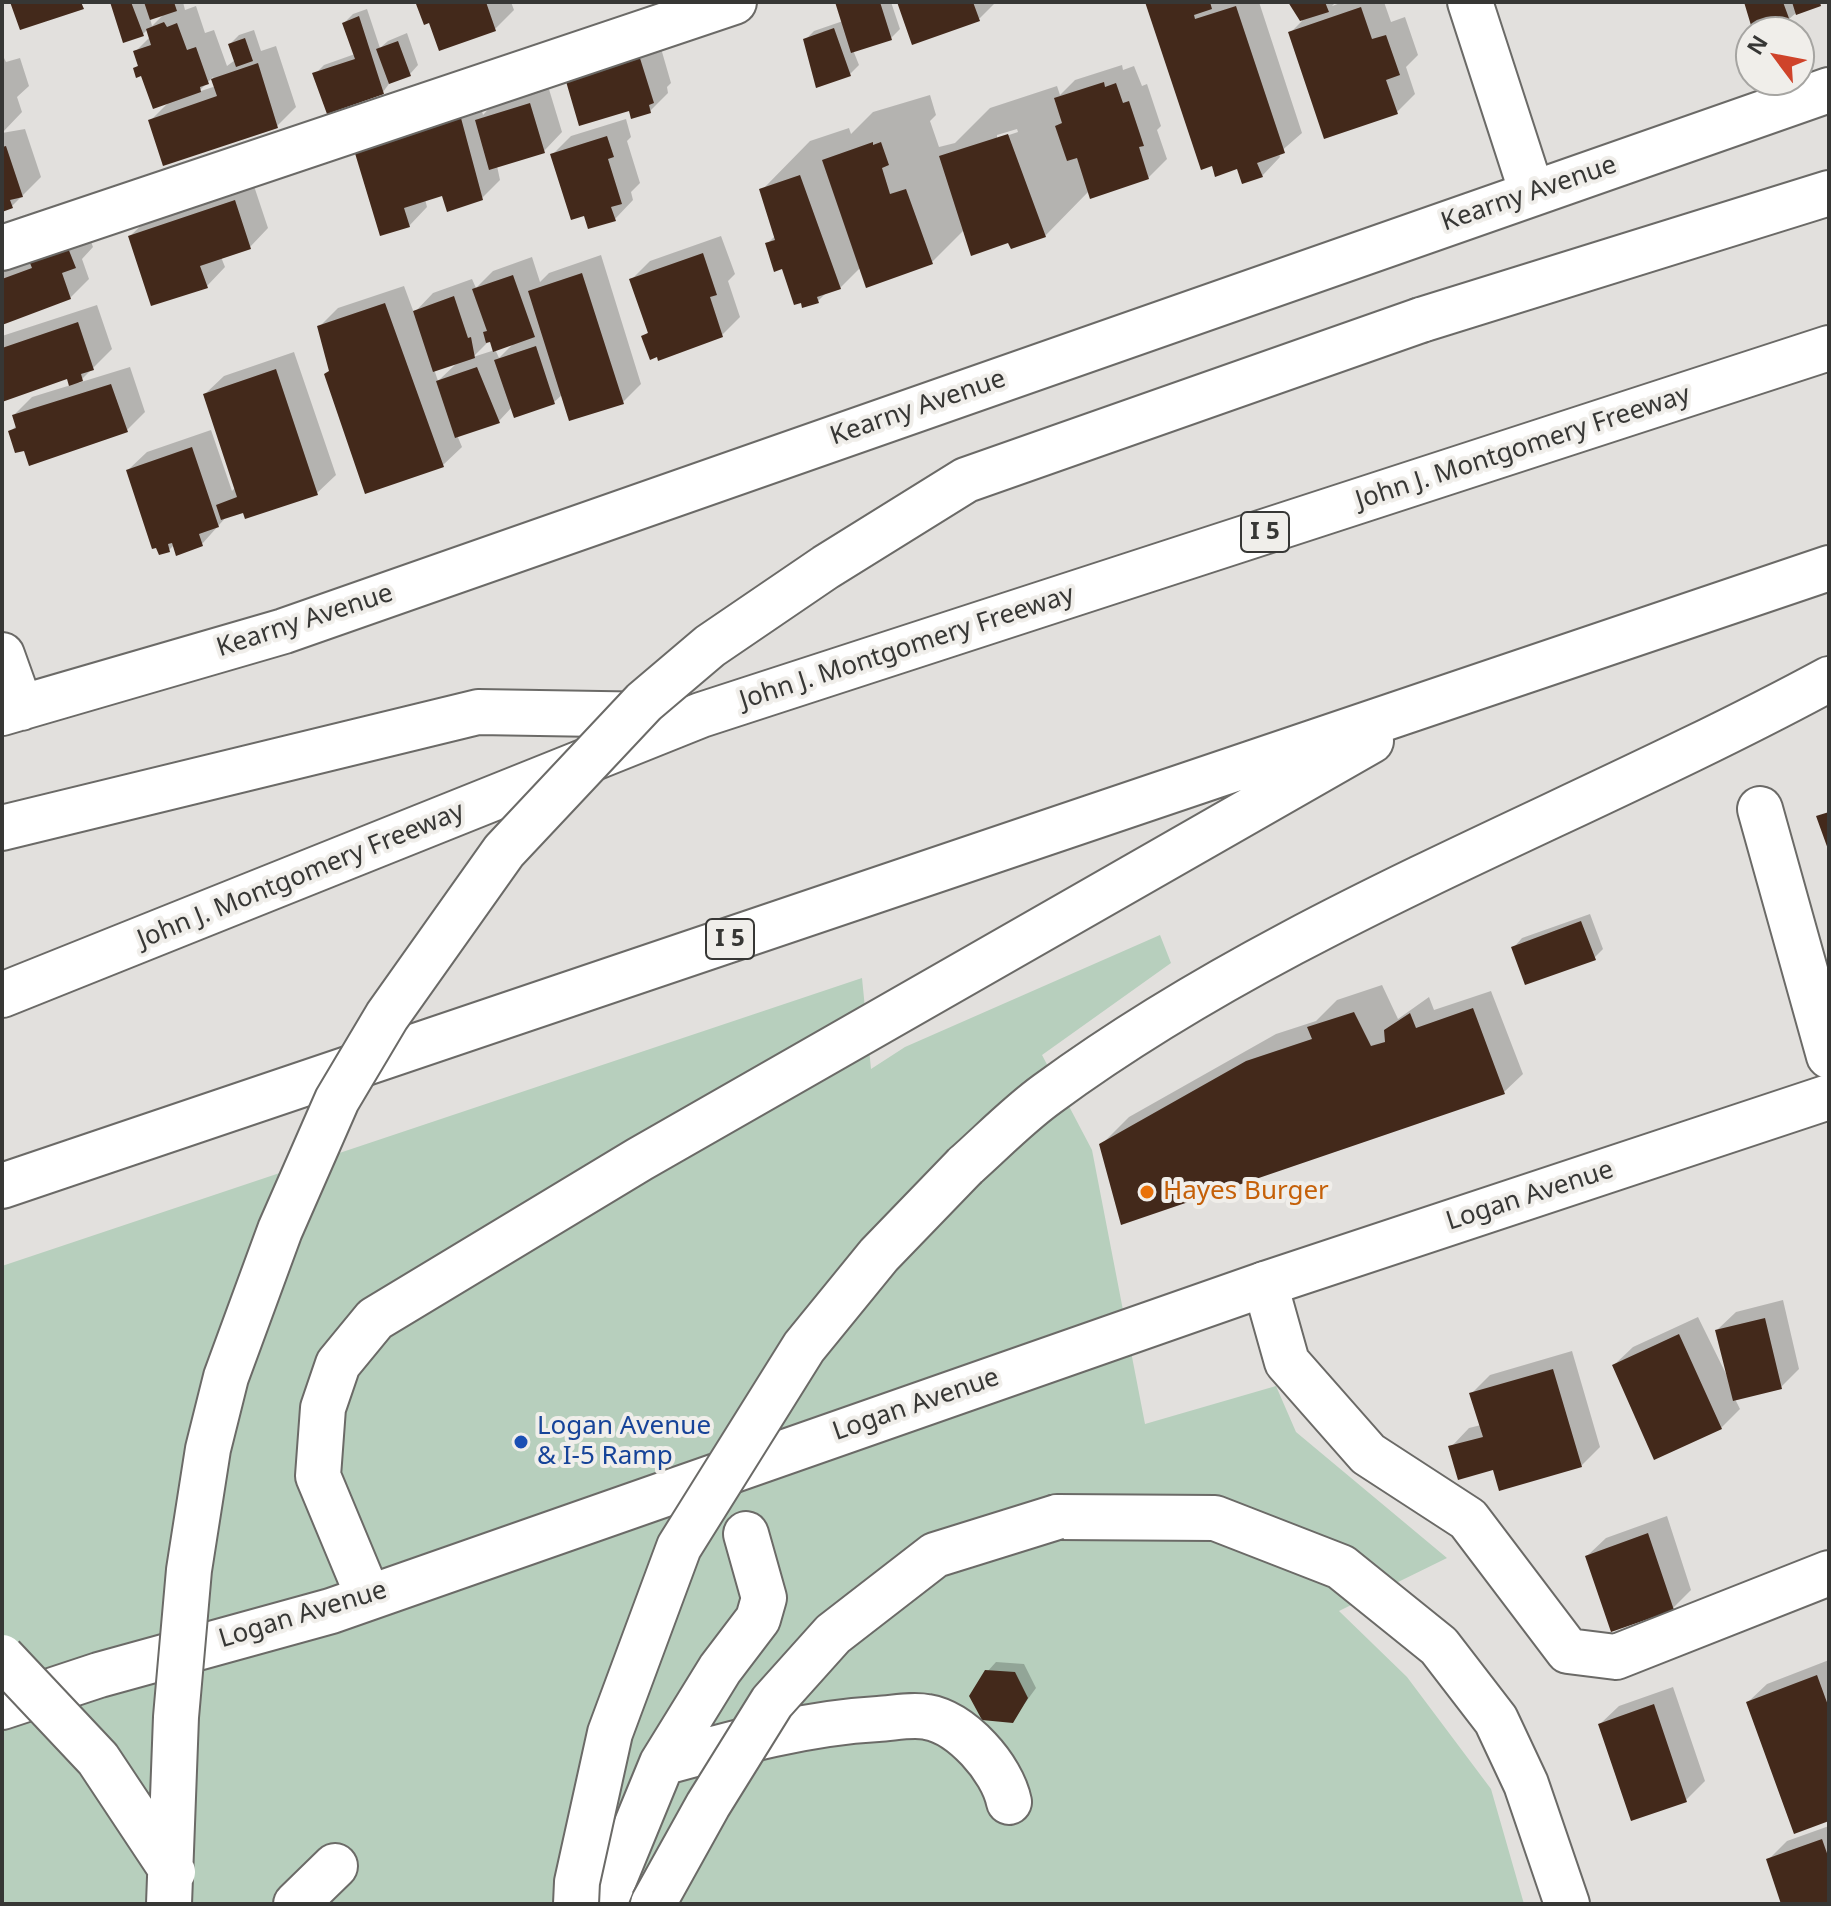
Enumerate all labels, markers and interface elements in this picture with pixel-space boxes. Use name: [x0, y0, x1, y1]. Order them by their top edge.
north arrow: [1735, 16, 1815, 96]
text: N: [1739, 29, 1774, 60]
street label: Kearny Avenue: [1437, 149, 1621, 239]
street label: Kearny Avenue: [826, 363, 1010, 453]
street label: John J. Montgomery Freeway: [1352, 379, 1694, 517]
road number: I 5: [1241, 512, 1289, 552]
street label: Kearny Avenue: [213, 578, 397, 664]
street label: John J. Montgomery Freeway: [736, 579, 1078, 717]
street label: John J. Montgomery Freeway: [133, 796, 469, 956]
road number: I 5: [706, 919, 754, 959]
street label: Logan Avenue: [1442, 1154, 1618, 1238]
place label: Hayes Burger: [1163, 1176, 1329, 1208]
marker: Hayes Burger: [1138, 1183, 1156, 1201]
street label: Logan Avenue: [829, 1362, 1003, 1448]
place label: Logan Avenue & I-5 Ramp: [537, 1411, 711, 1472]
marker: Logan Avenue & I-5 Ramp: [512, 1433, 530, 1451]
street label: Logan Avenue: [215, 1575, 391, 1655]

